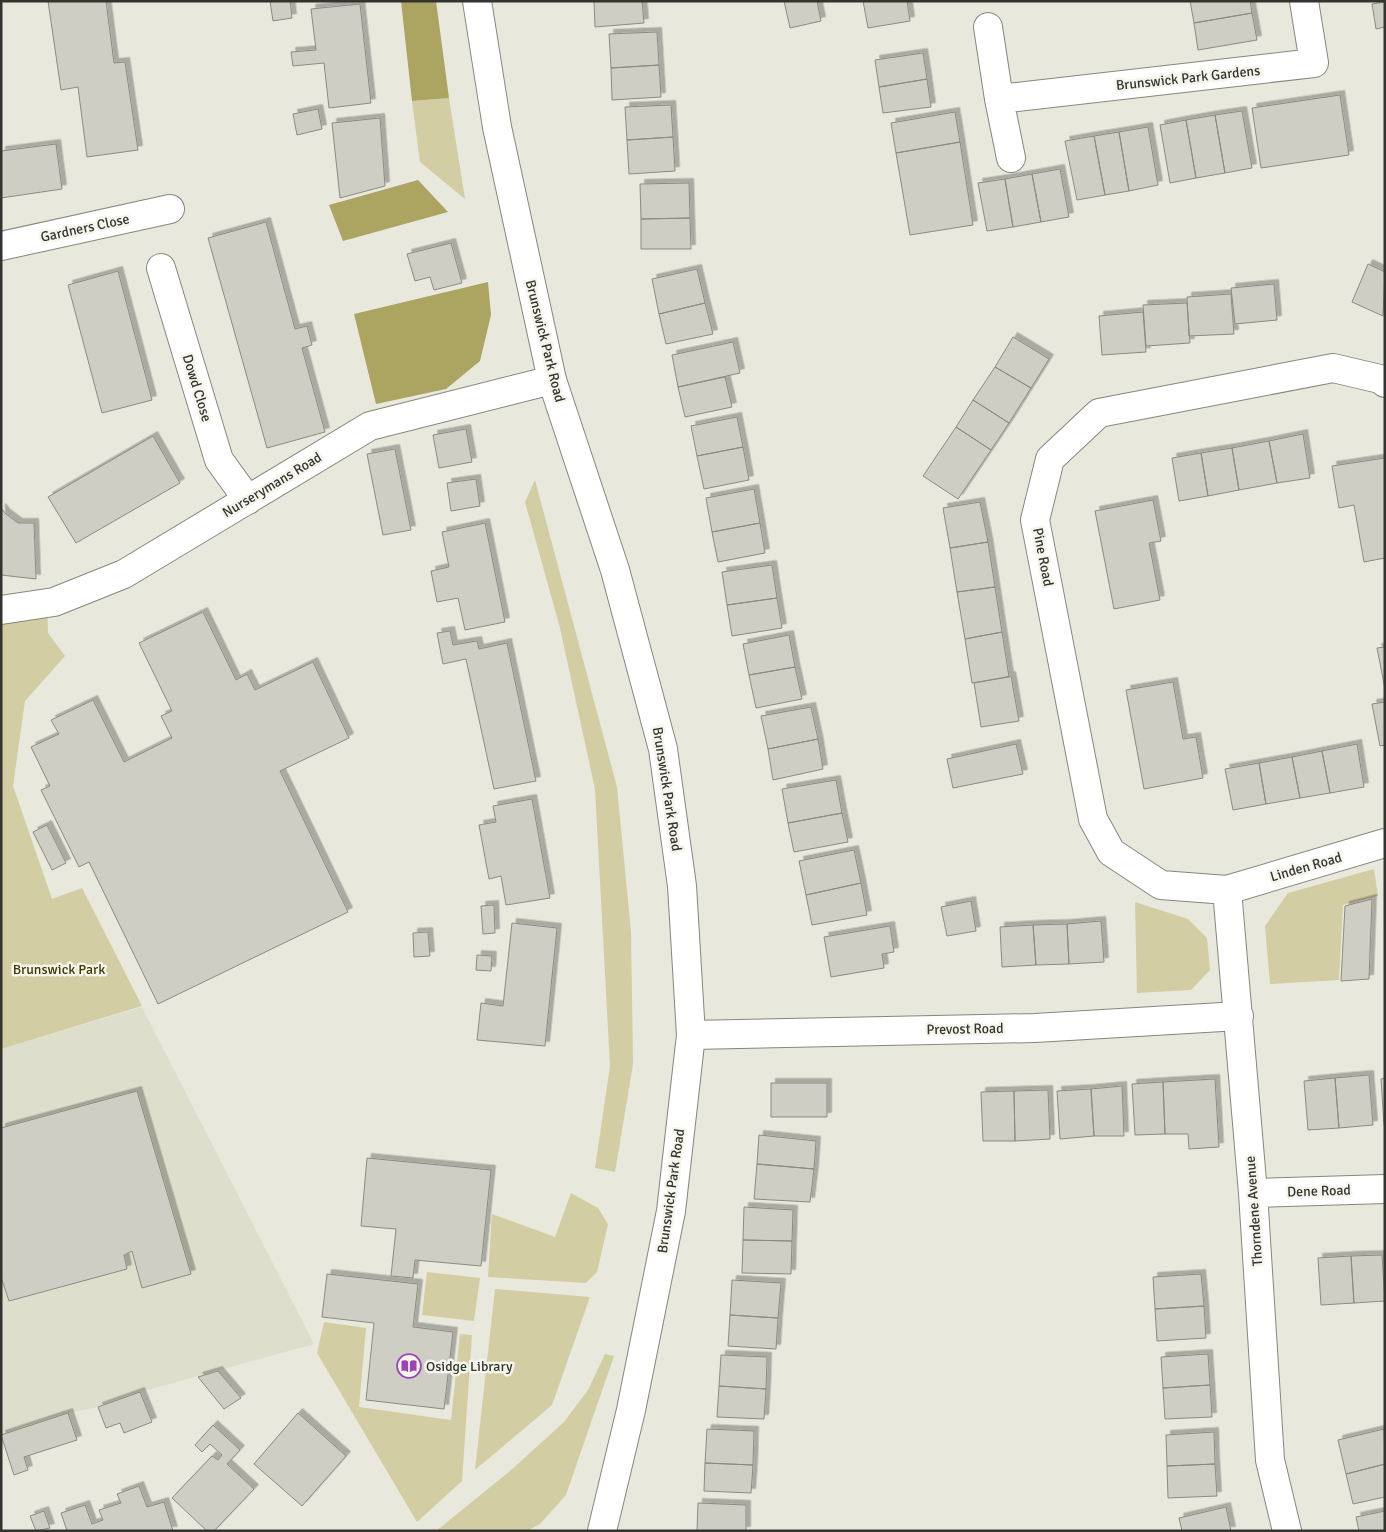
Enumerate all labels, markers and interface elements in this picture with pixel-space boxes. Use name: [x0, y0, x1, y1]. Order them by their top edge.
street label: Brunswick Park Gardens: [1115, 62, 1261, 94]
street label: Gardners Close: [39, 210, 131, 246]
street label: Brunswick Park Road: [522, 278, 568, 404]
street label: Dowd Close: [179, 352, 215, 424]
street label: Nurserymans Road: [219, 449, 325, 521]
street label: Pine Road: [1029, 526, 1057, 588]
street label: Brunswick Park Road: [649, 726, 685, 852]
street label: Linden Road: [1268, 849, 1344, 885]
park label: Brunswick Park: [13, 961, 105, 978]
street label: Prevost Road: [926, 1020, 1004, 1038]
street label: Brunswick Park Road: [654, 1128, 688, 1254]
street label: Thorndene Avenue: [1242, 1155, 1266, 1267]
street label: Dene Road: [1287, 1181, 1351, 1201]
library icon: Osidge Library: [396, 1353, 422, 1379]
place label: Osidge Library: [426, 1358, 513, 1375]

